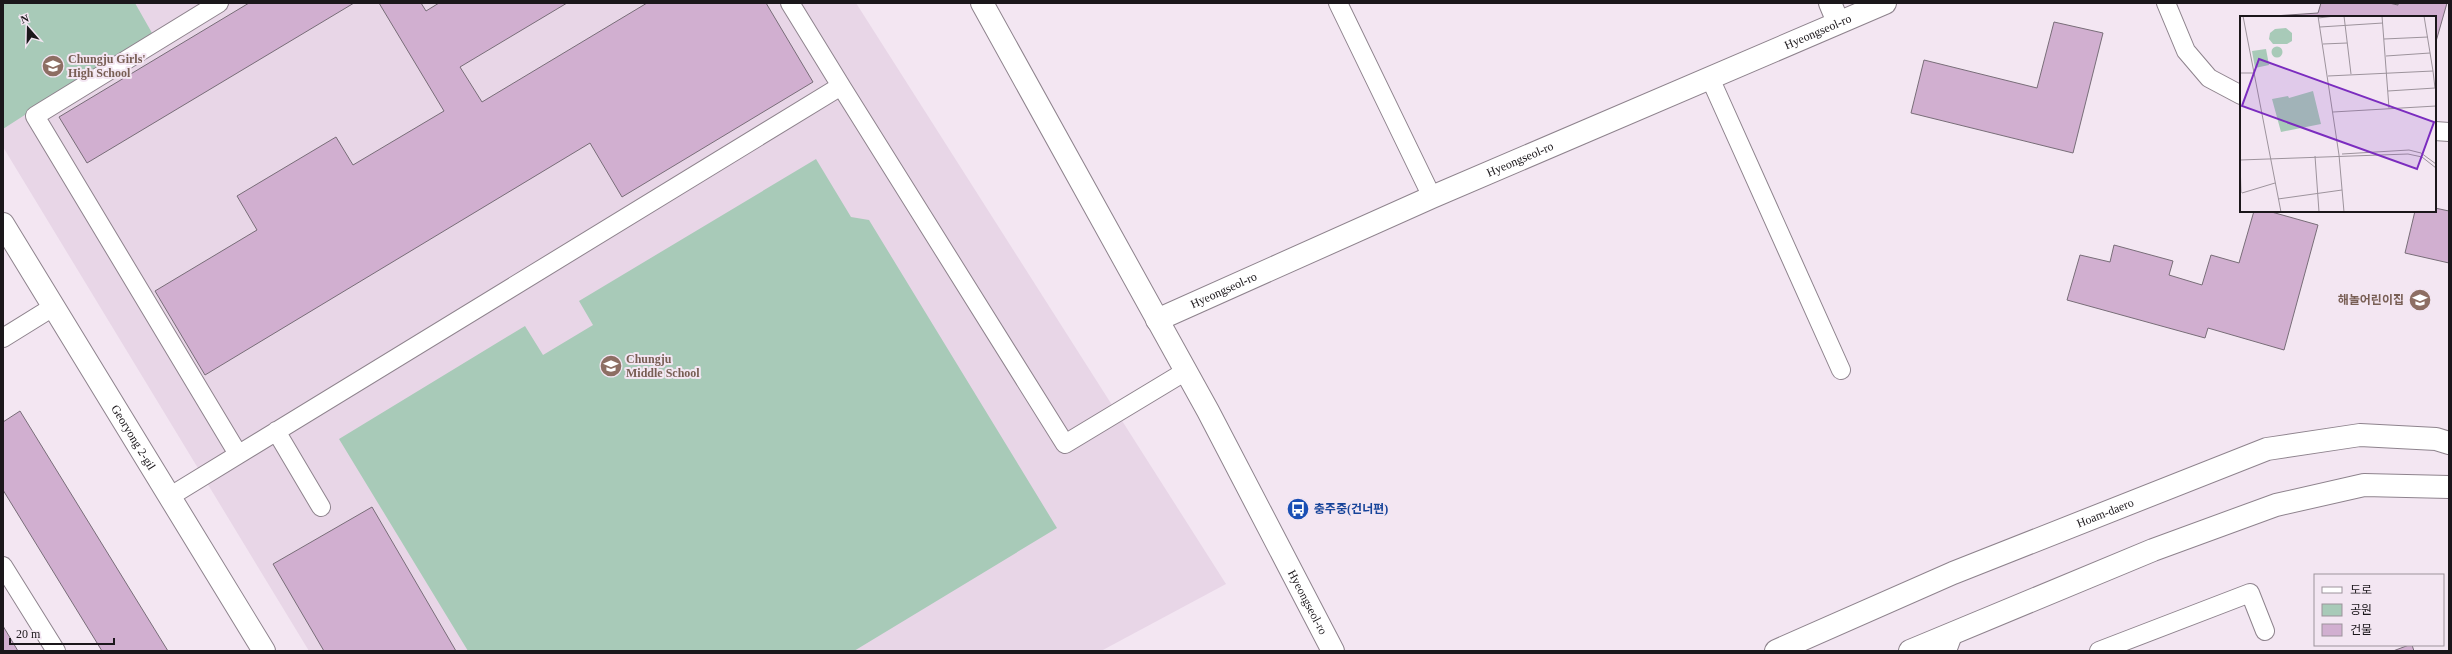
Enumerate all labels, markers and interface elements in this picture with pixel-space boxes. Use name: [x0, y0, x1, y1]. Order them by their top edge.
north arrow: [8, 8, 48, 48]
street label: Hyeongseol-ro: [1782, 11, 1853, 52]
text: N: [19, 12, 30, 26]
inset map: [2240, 16, 2436, 212]
place label: Chungju Girls' High School: [68, 52, 146, 80]
school or university icon: Chungju Girls' High School: [40, 53, 66, 79]
street label: Hyeongseol-ro: [1484, 139, 1556, 180]
street label: Hyeongseol-ro: [1188, 269, 1259, 311]
school or university icon: 해놀어린이집: [2407, 287, 2433, 313]
place label: 해놀어린이집: [2338, 293, 2404, 307]
place label: Chungju Middle School: [626, 352, 700, 380]
school or university icon: Chungju Middle School: [598, 353, 624, 379]
street label: Georyong 2-gil: [108, 402, 159, 473]
street label: Hoam-daero: [2075, 495, 2136, 530]
bus stop icon: 충주중(건너편): [1285, 496, 1311, 522]
place label: 충주중(건너편): [1314, 502, 1388, 516]
street label: Hyeongseol-ro: [1285, 567, 1330, 637]
legend: [2314, 574, 2444, 646]
text: 도로: [2350, 583, 2372, 597]
text: 공원: [2350, 603, 2372, 617]
scale bar: [10, 620, 114, 646]
text: 건물: [2350, 623, 2372, 637]
text: 20 m: [16, 627, 41, 641]

